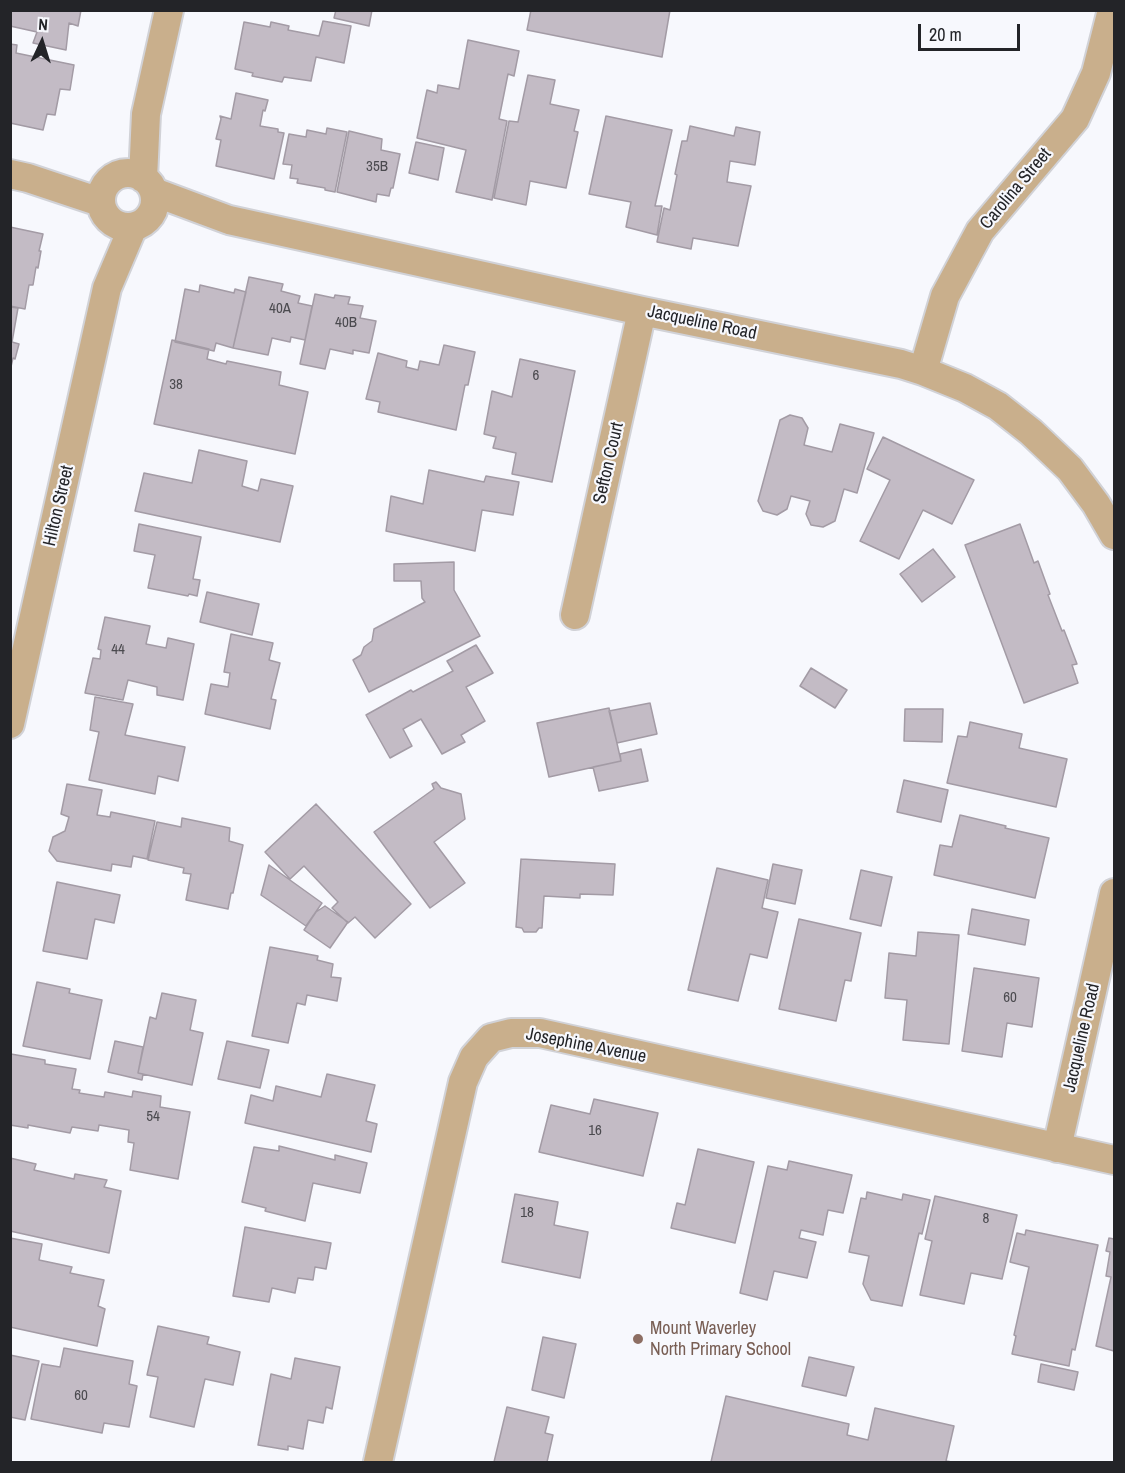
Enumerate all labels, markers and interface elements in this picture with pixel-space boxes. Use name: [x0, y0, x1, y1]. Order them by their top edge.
north arrow: [12, 12, 72, 72]
scale bar: [921, 12, 1023, 50]
text: N: [38, 13, 49, 35]
text: 20 m: [929, 22, 962, 47]
street label: Carolina Street: [976, 144, 1056, 234]
house number: 35B: [366, 158, 388, 176]
house number: 40A: [269, 300, 291, 318]
street label: Jacqueline Road: [646, 301, 758, 345]
house number: 40B: [335, 314, 357, 332]
house number: 6: [533, 367, 539, 385]
house number: 38: [169, 376, 183, 394]
street label: Sefton Court: [589, 420, 629, 506]
street label: Hilton Street: [39, 464, 79, 548]
house number: 44: [111, 641, 125, 659]
street label: Jacqueline Road: [1059, 982, 1105, 1094]
house number: 60: [1003, 989, 1017, 1007]
street label: Josephine Avenue: [524, 1024, 648, 1068]
house number: 54: [146, 1108, 160, 1126]
house number: 16: [588, 1122, 602, 1140]
house number: 18: [520, 1204, 534, 1222]
house number: 8: [983, 1210, 989, 1228]
place label: Mount Waverley North Primary School: [650, 1318, 791, 1360]
marker: Mount Waverley North Primary School: [631, 1332, 645, 1346]
house number: 60: [74, 1387, 88, 1405]

